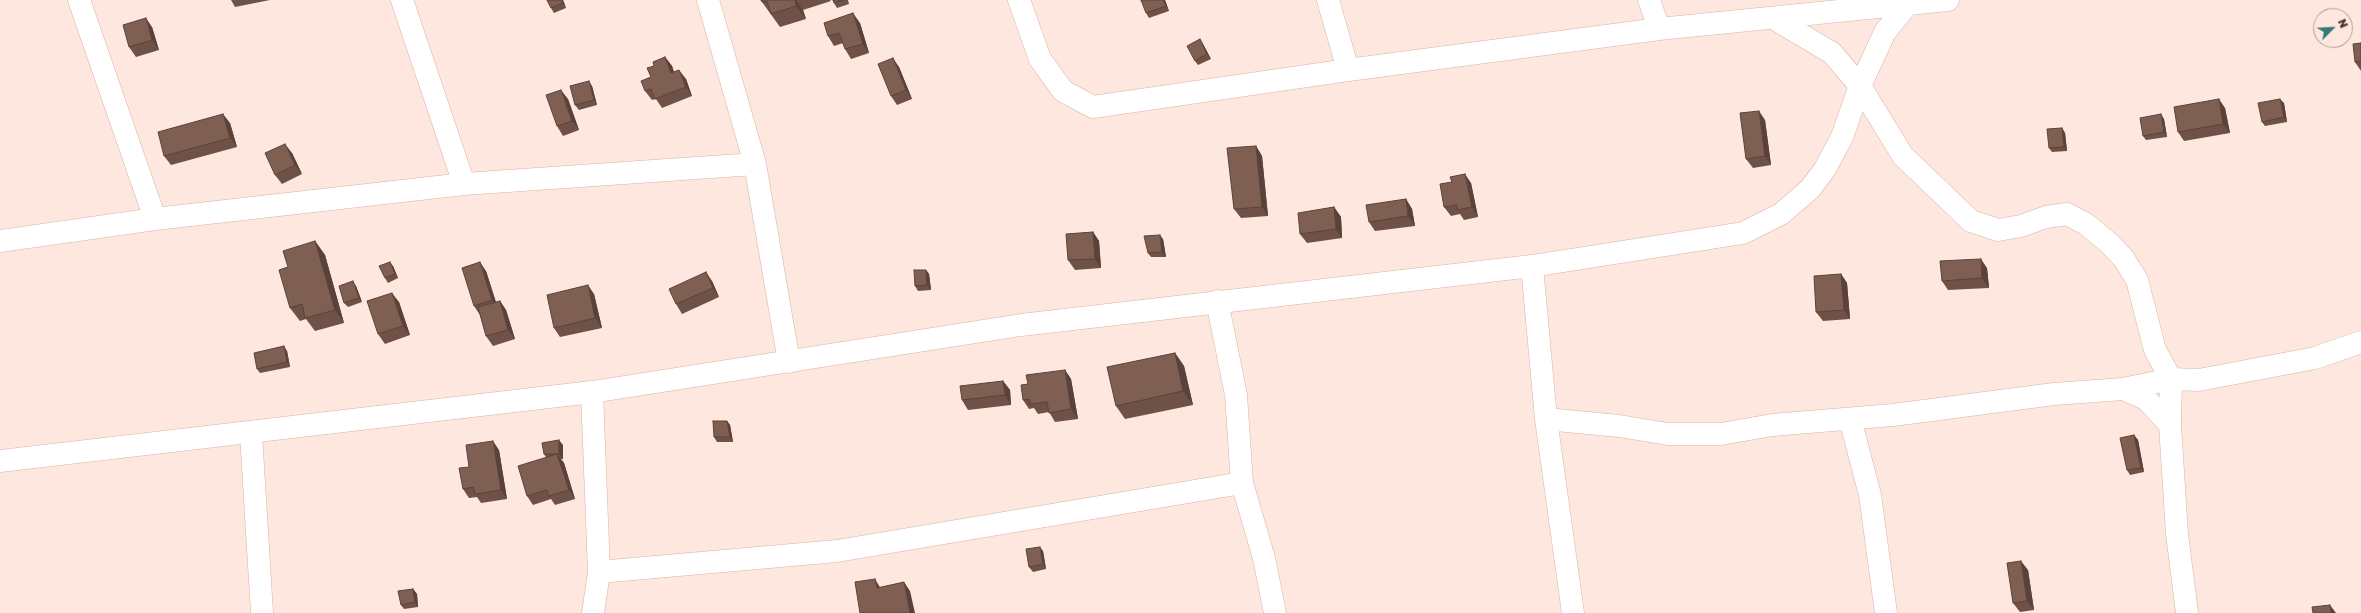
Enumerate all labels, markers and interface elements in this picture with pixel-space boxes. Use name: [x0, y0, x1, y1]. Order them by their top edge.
north arrow: [2313, 8, 2353, 48]
text: N: [2336, 17, 2351, 30]

